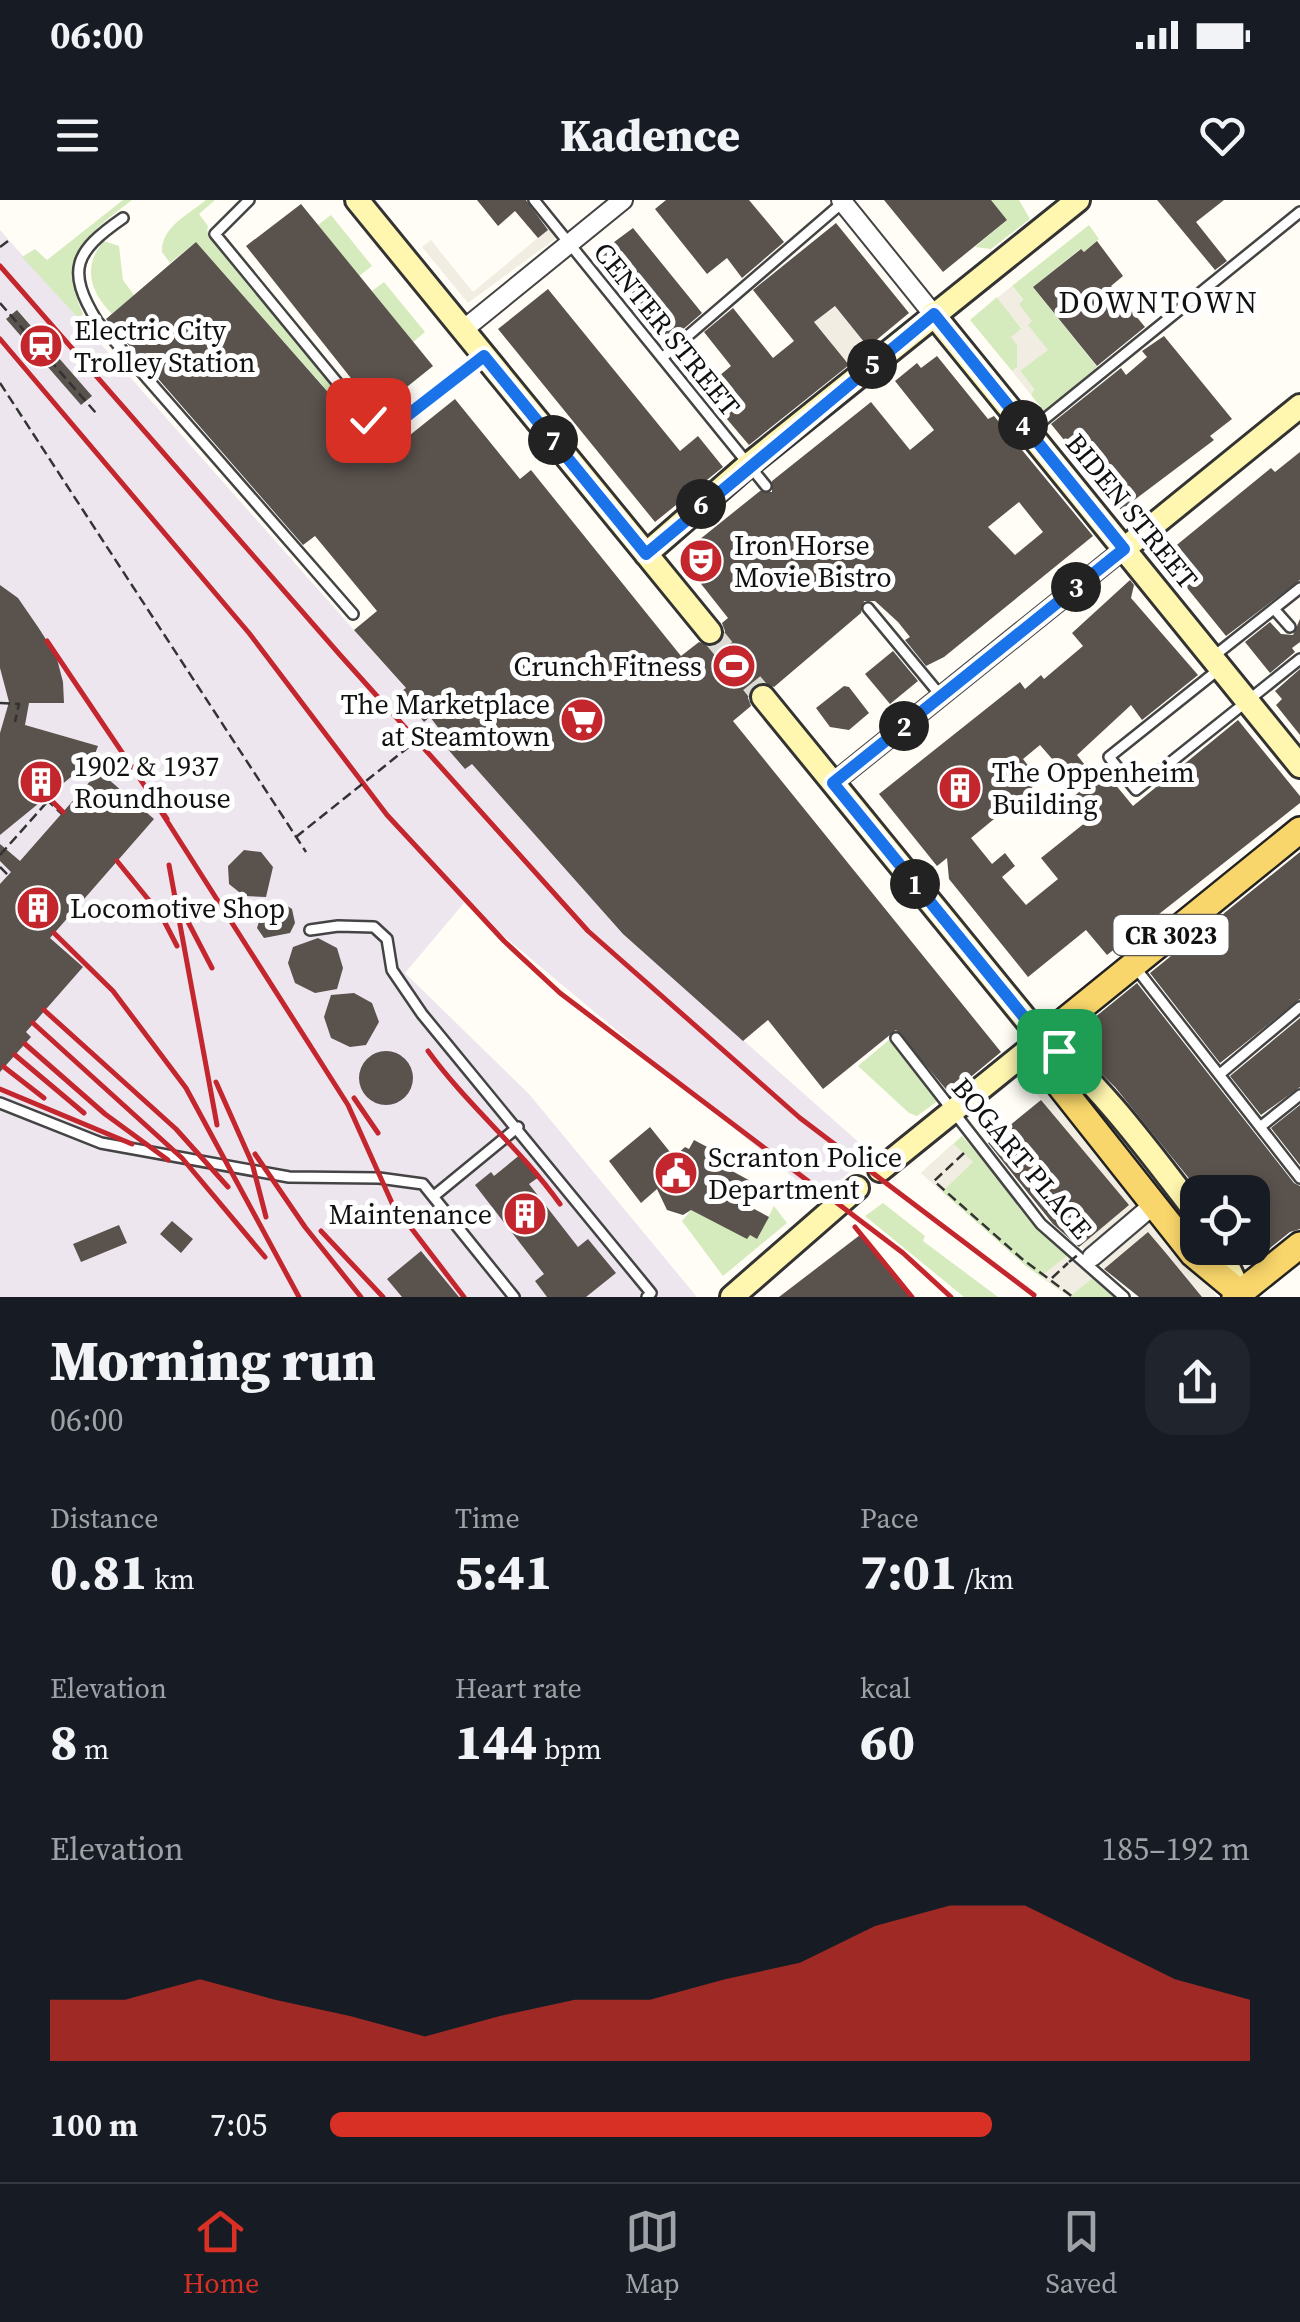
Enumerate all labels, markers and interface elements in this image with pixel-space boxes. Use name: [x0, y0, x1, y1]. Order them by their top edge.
text: 06:00: [50, 9, 144, 61]
text: Kadence: [560, 104, 740, 166]
icon: menu: [50, 108, 105, 163]
icon: heart: [1195, 108, 1250, 163]
street label: CENTER STREET: [585, 234, 749, 424]
district label: DOWNTOWN: [1058, 282, 1260, 323]
place label: Electric City Trolley Station: [74, 311, 256, 381]
station icon: Electric City Trolley Station: [18, 323, 64, 369]
pin: 5: [847, 339, 897, 389]
text: 5: [864, 345, 880, 383]
pin: [326, 378, 411, 463]
icon: check: [341, 393, 396, 448]
pin: 4: [998, 400, 1048, 450]
text: 4: [1015, 406, 1031, 444]
pin: 7: [528, 415, 578, 465]
text: 7: [545, 421, 561, 459]
street label: BIDEN STREET: [1057, 425, 1207, 597]
pin: 6: [676, 479, 726, 529]
text: 6: [693, 485, 709, 523]
place label: Iron Horse Movie Bistro: [734, 526, 892, 596]
theatre icon: Iron Horse Movie Bistro: [678, 538, 724, 584]
pin: 3: [1051, 562, 1101, 612]
text: 3: [1068, 568, 1084, 606]
sports icon: Crunch Fitness: [711, 643, 757, 689]
place label: Crunch Fitness: [514, 647, 702, 685]
place label: The Marketplace at Steamtown: [341, 685, 550, 755]
supermarket icon: The Marketplace at Steamtown: [559, 697, 605, 743]
pin: 2: [879, 701, 929, 751]
text: 2: [896, 707, 912, 745]
place label: 1902 & 1937 Roundhouse: [74, 747, 231, 817]
place label: The Oppenheim Building: [992, 753, 1195, 823]
building icon: 1902 & 1937 Roundhouse: [18, 759, 64, 805]
building icon: The Oppenheim Building: [937, 765, 983, 811]
pin: 1: [890, 859, 940, 909]
text: 1: [907, 865, 923, 903]
building icon: Locomotive Shop: [15, 885, 61, 931]
place label: Locomotive Shop: [70, 889, 285, 927]
road number: CR 3023: [1114, 915, 1228, 955]
pin: [1017, 1009, 1102, 1094]
icon: arrive: [1032, 1024, 1087, 1079]
street label: BOGART PLACE: [943, 1069, 1101, 1247]
place label: Scranton Police Department: [708, 1138, 902, 1208]
public building icon: Scranton Police Department: [653, 1150, 699, 1196]
map controls: [1180, 1175, 1270, 1265]
button: locate: [1180, 1175, 1270, 1265]
building icon: Maintenance: [502, 1191, 548, 1237]
place label: Maintenance: [329, 1195, 492, 1233]
text: Morning run: [50, 1323, 376, 1398]
button: share: [1145, 1330, 1250, 1435]
text: 06:00: [50, 1398, 124, 1442]
text: Distance: [50, 1499, 159, 1537]
text: Time: [455, 1499, 520, 1537]
text: Pace: [860, 1499, 919, 1537]
text: 0.81: [50, 1537, 148, 1606]
text: 5:41: [455, 1537, 553, 1606]
text: 7:01: [860, 1537, 958, 1606]
text: km: [148, 1560, 195, 1598]
text: /km: [958, 1560, 1014, 1598]
text: Elevation: [50, 1669, 167, 1707]
text: Heart rate: [455, 1669, 582, 1707]
text: kcal: [860, 1669, 911, 1707]
text: 8: [50, 1707, 78, 1776]
text: 144: [455, 1707, 538, 1776]
text: 60: [860, 1707, 915, 1776]
text: m: [78, 1730, 109, 1768]
text: bpm: [538, 1730, 602, 1768]
text: Elevation: [50, 1827, 184, 1871]
text: 185–192 m: [1101, 1827, 1250, 1871]
text: 100 m: [50, 2103, 138, 2147]
text: 7:05: [210, 2103, 268, 2147]
tab: Home: [183, 2204, 259, 2302]
tab: Map: [625, 2204, 680, 2302]
tab: Saved: [1045, 2204, 1117, 2302]

